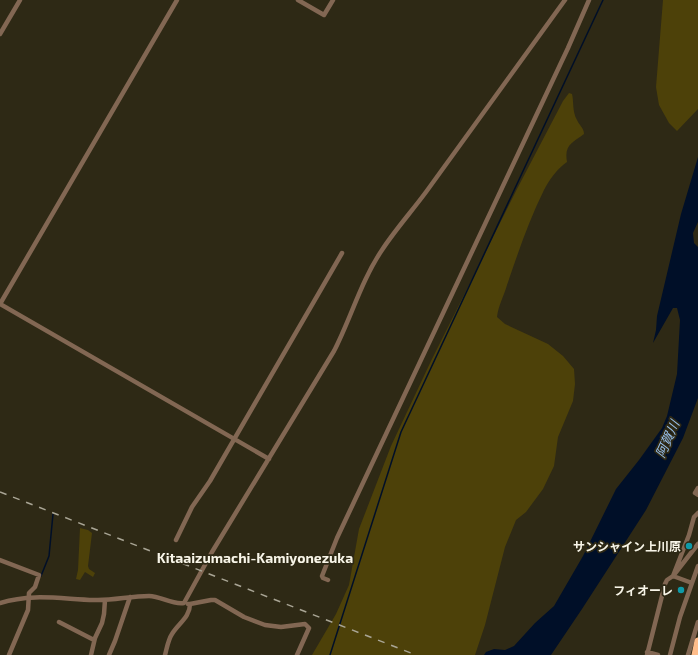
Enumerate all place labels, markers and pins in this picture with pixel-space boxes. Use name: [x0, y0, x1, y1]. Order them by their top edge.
place label: サンシャイン上川原: [573, 539, 681, 553]
marker: サンシャイン上川原: [684, 541, 694, 551]
place label: フィオーレ: [613, 583, 673, 597]
marker: フィオーレ: [676, 585, 686, 595]

